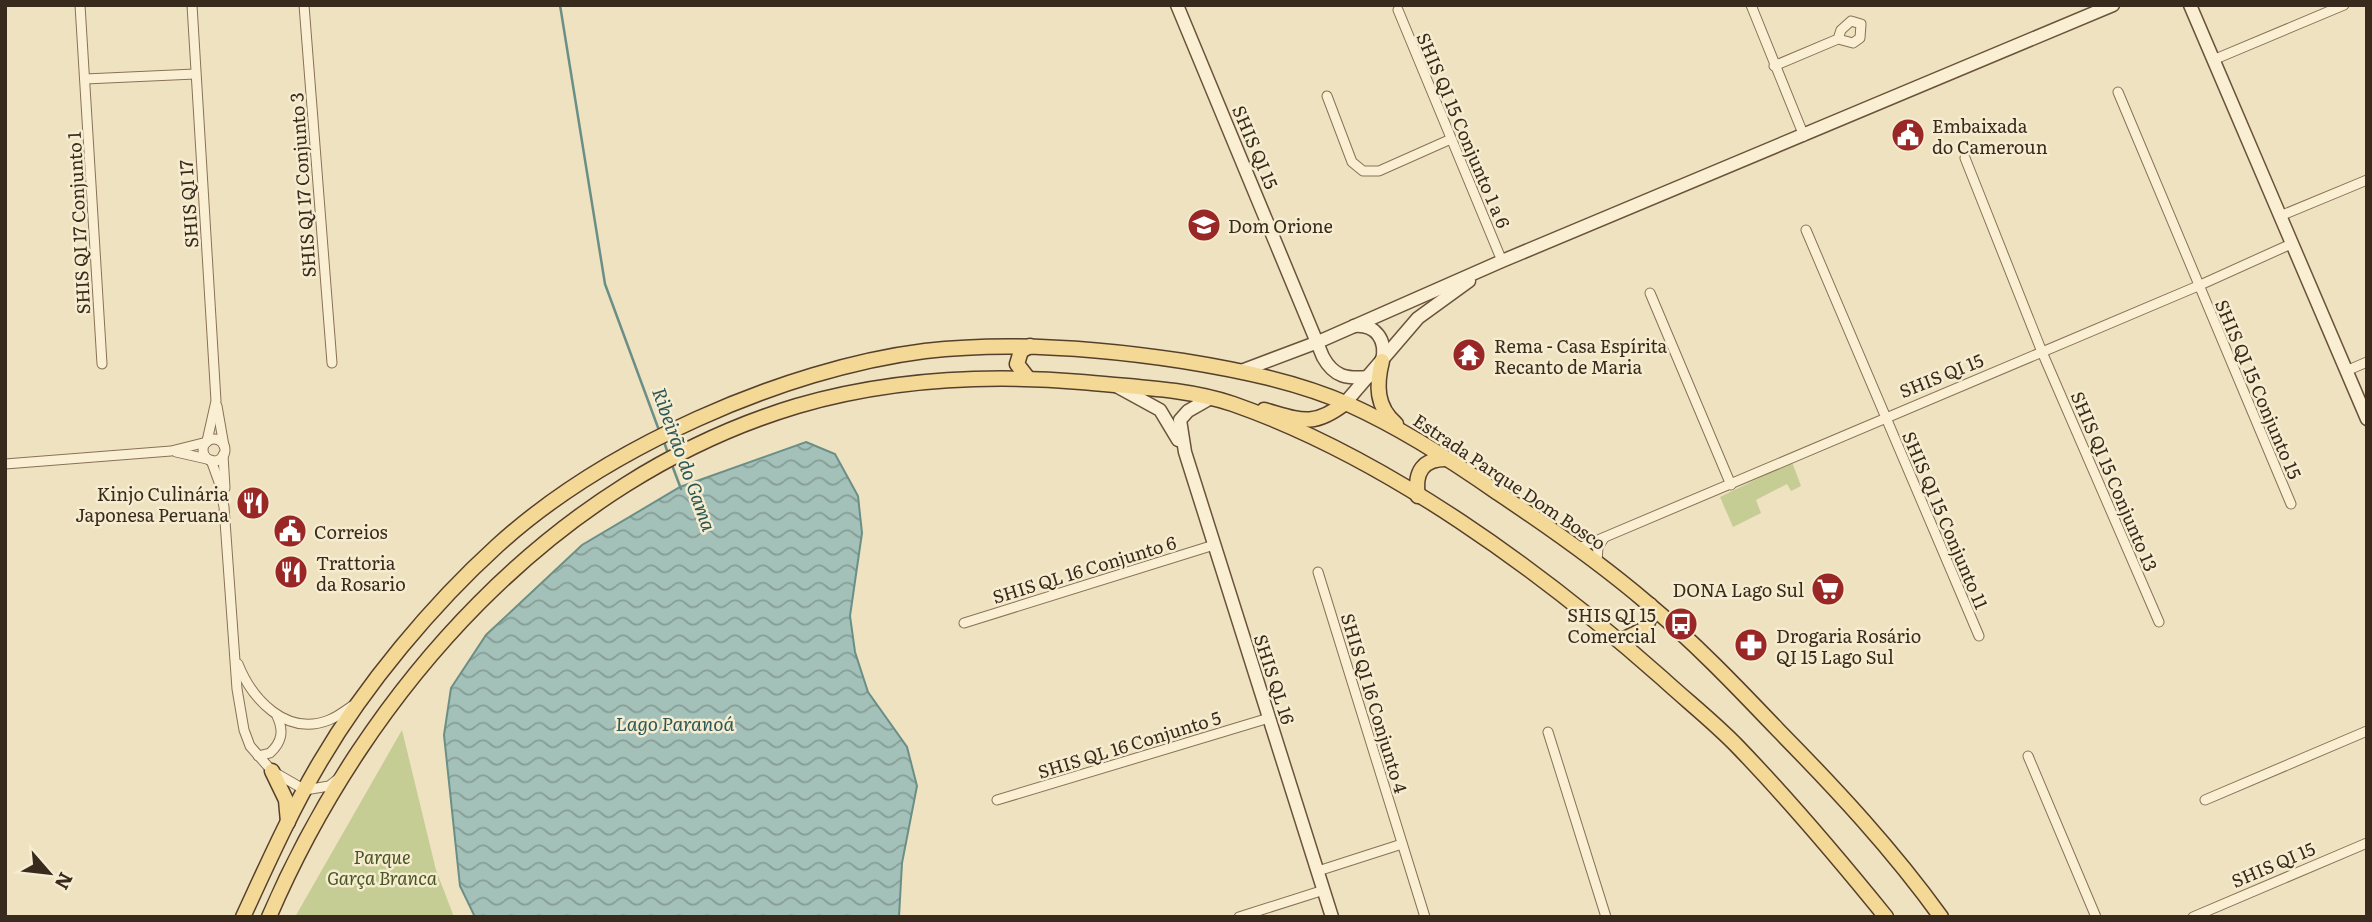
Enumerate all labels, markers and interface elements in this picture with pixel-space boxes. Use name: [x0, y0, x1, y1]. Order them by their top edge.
street label: SHIS QI 15 Conjunto 1 a 6: [1410, 28, 1518, 232]
street label: SHIS QI 17 Conjunto 3: [282, 91, 322, 279]
street label: SHIS QI 15: [1226, 101, 1286, 193]
place label: Embaixada do Cameroun: [1932, 112, 2048, 160]
public building icon: Embaixada do Cameroun: [1889, 116, 1927, 154]
street label: SHIS QI 17 Conjunto 1: [60, 131, 96, 315]
street label: SHIS QI 17: [171, 159, 205, 249]
school or university icon: Dom Orione: [1185, 206, 1223, 244]
place label: Dom Orione: [1228, 212, 1333, 239]
street label: SHIS QI 15 Conjunto 15: [2209, 295, 2309, 483]
place label: Rema - Casa Espírita Recanto de Maria: [1494, 332, 1668, 380]
temple icon: Rema - Casa Espírita Recanto de Maria: [1450, 336, 1488, 374]
street label: SHIS QI 15: [1895, 346, 1987, 404]
water label: Ribeirão do Gama: [646, 383, 724, 535]
street label: SHIS QI 15 Conjunto 13: [2065, 387, 2165, 575]
street label: Estrada Parque Dom Bosco: [1408, 406, 1612, 556]
street label: SHIS QI 15 Conjunto 11: [1896, 427, 1996, 613]
place label: Kinjo Culinária Japonesa Peruana: [75, 480, 229, 528]
restaurant icon: Kinjo Culinária Japonesa Peruana: [234, 484, 272, 522]
public building icon: Correios: [271, 512, 309, 550]
place label: Correios: [314, 518, 388, 545]
street label: SHIS QL 16 Conjunto 6: [989, 528, 1179, 610]
place label: Trattoria da Rosario: [316, 549, 406, 597]
restaurant icon: Trattoria da Rosario: [272, 553, 310, 591]
supermarket icon: DONA Lago Sul: [1809, 570, 1847, 608]
place label: DONA Lago Sul: [1673, 576, 1804, 603]
place label: SHIS QI 15 Comercial: [1567, 601, 1656, 649]
bus stop icon: SHIS QI 15 Comercial: [1662, 605, 1700, 643]
street label: SHIS QI 16 Conjunto 4: [1335, 610, 1415, 796]
place label: Drogaria Rosário QI 15 Lago Sul: [1776, 622, 1921, 670]
pharmacy icon: Drogaria Rosário QI 15 Lago Sul: [1732, 626, 1770, 664]
street label: SHIS QL 16: [1248, 630, 1302, 728]
street label: SHIS QL 16 Conjunto 5: [1034, 703, 1224, 785]
water label: Lago Paranoá: [616, 709, 735, 737]
street label: SHIS QI 15: [2227, 834, 2319, 894]
north arrow: [14, 838, 84, 908]
park label: Parque Garça Branca: [327, 843, 438, 891]
text: N: [49, 868, 81, 895]

